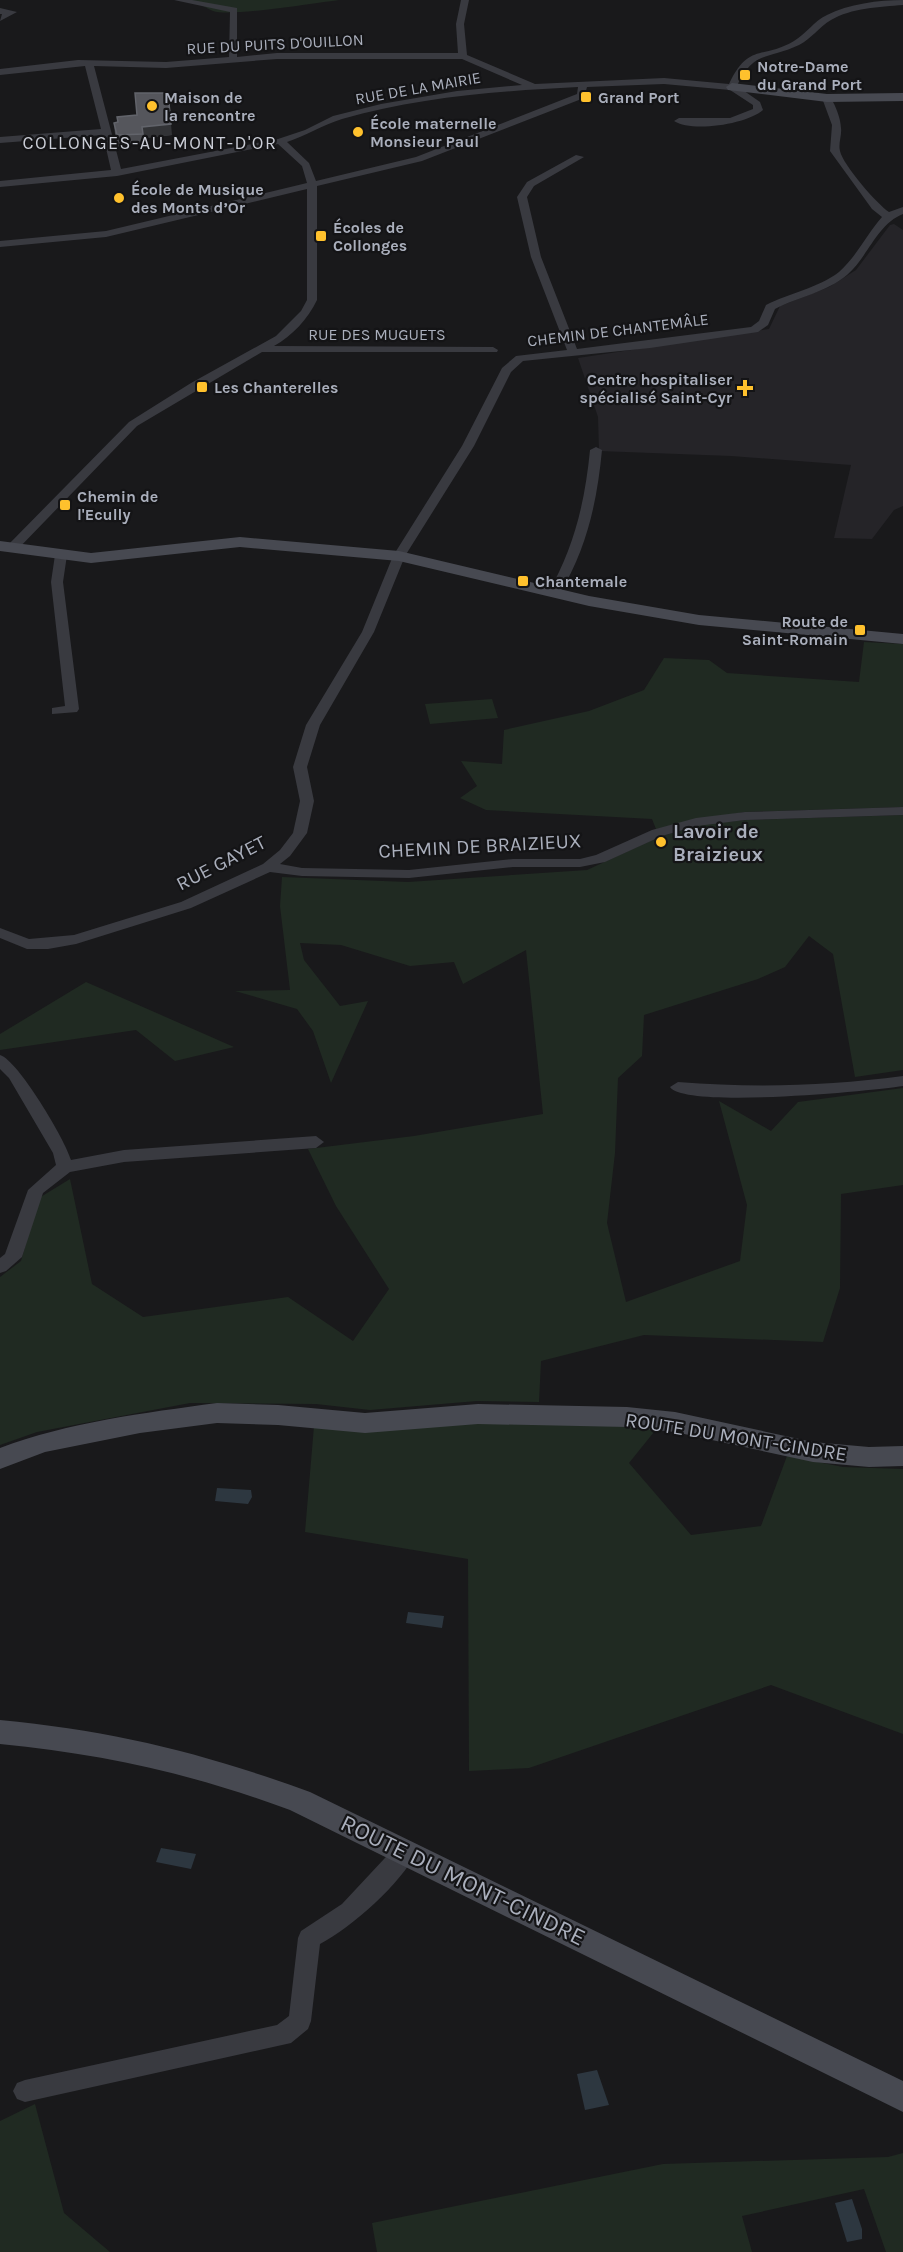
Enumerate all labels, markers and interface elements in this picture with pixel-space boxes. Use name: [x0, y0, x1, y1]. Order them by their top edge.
street label: RUE DU PUITS D'OUILLON: [186, 30, 364, 58]
place label: Notre-Dame du Grand Port: [757, 57, 862, 94]
street label: RUE DE LA MAIRIE: [354, 68, 482, 108]
marker: Notre-Dame du Grand Port: [738, 68, 752, 82]
place label: Maison de la rencontre: [164, 88, 256, 125]
place label: Grand Port: [598, 88, 679, 107]
marker: Grand Port: [579, 90, 593, 104]
marker: Maison de la rencontre: [145, 99, 159, 113]
place label: École maternelle Monsieur Paul: [370, 114, 497, 151]
marker: École maternelle Monsieur Paul: [351, 125, 365, 139]
district label: COLLONGES-AU-MONT-D'OR: [22, 132, 278, 154]
place label: École de Musique des Monts d’Or: [131, 180, 264, 217]
marker: École de Musique des Monts d’Or: [112, 191, 126, 205]
place label: Écoles de Collonges: [333, 218, 407, 255]
marker: Écoles de Collonges: [314, 229, 328, 243]
street label: CHEMIN DE CHANTEMÂLE: [526, 309, 710, 351]
street label: RUE DES MUGUETS: [308, 325, 446, 344]
place label: Centre hospitaliser spécialisé Saint-Cyr: [580, 370, 733, 407]
place label: Les Chanterelles: [214, 378, 339, 397]
marker: Centre hospitaliser spécialisé Saint-Cyr: [736, 379, 754, 397]
marker: Les Chanterelles: [195, 380, 209, 394]
place label: Chemin de l'Ecully: [77, 487, 158, 524]
marker: Chemin de l'Ecully: [58, 498, 72, 512]
place label: Chantemale: [535, 572, 627, 591]
marker: Chantemale: [516, 574, 530, 588]
place label: Route de Saint-Romain: [742, 612, 848, 649]
marker: Route de Saint-Romain: [853, 623, 867, 637]
place label: Lavoir de Braizieux: [673, 820, 763, 866]
street label: CHEMIN DE BRAIZIEUX: [378, 829, 582, 863]
street label: RUE GAYET: [172, 831, 270, 895]
marker: Lavoir de Braizieux: [654, 835, 668, 849]
street label: ROUTE DU MONT-CINDRE: [624, 1408, 848, 1466]
street label: ROUTE DU MONT-CINDRE: [336, 1809, 590, 1951]

